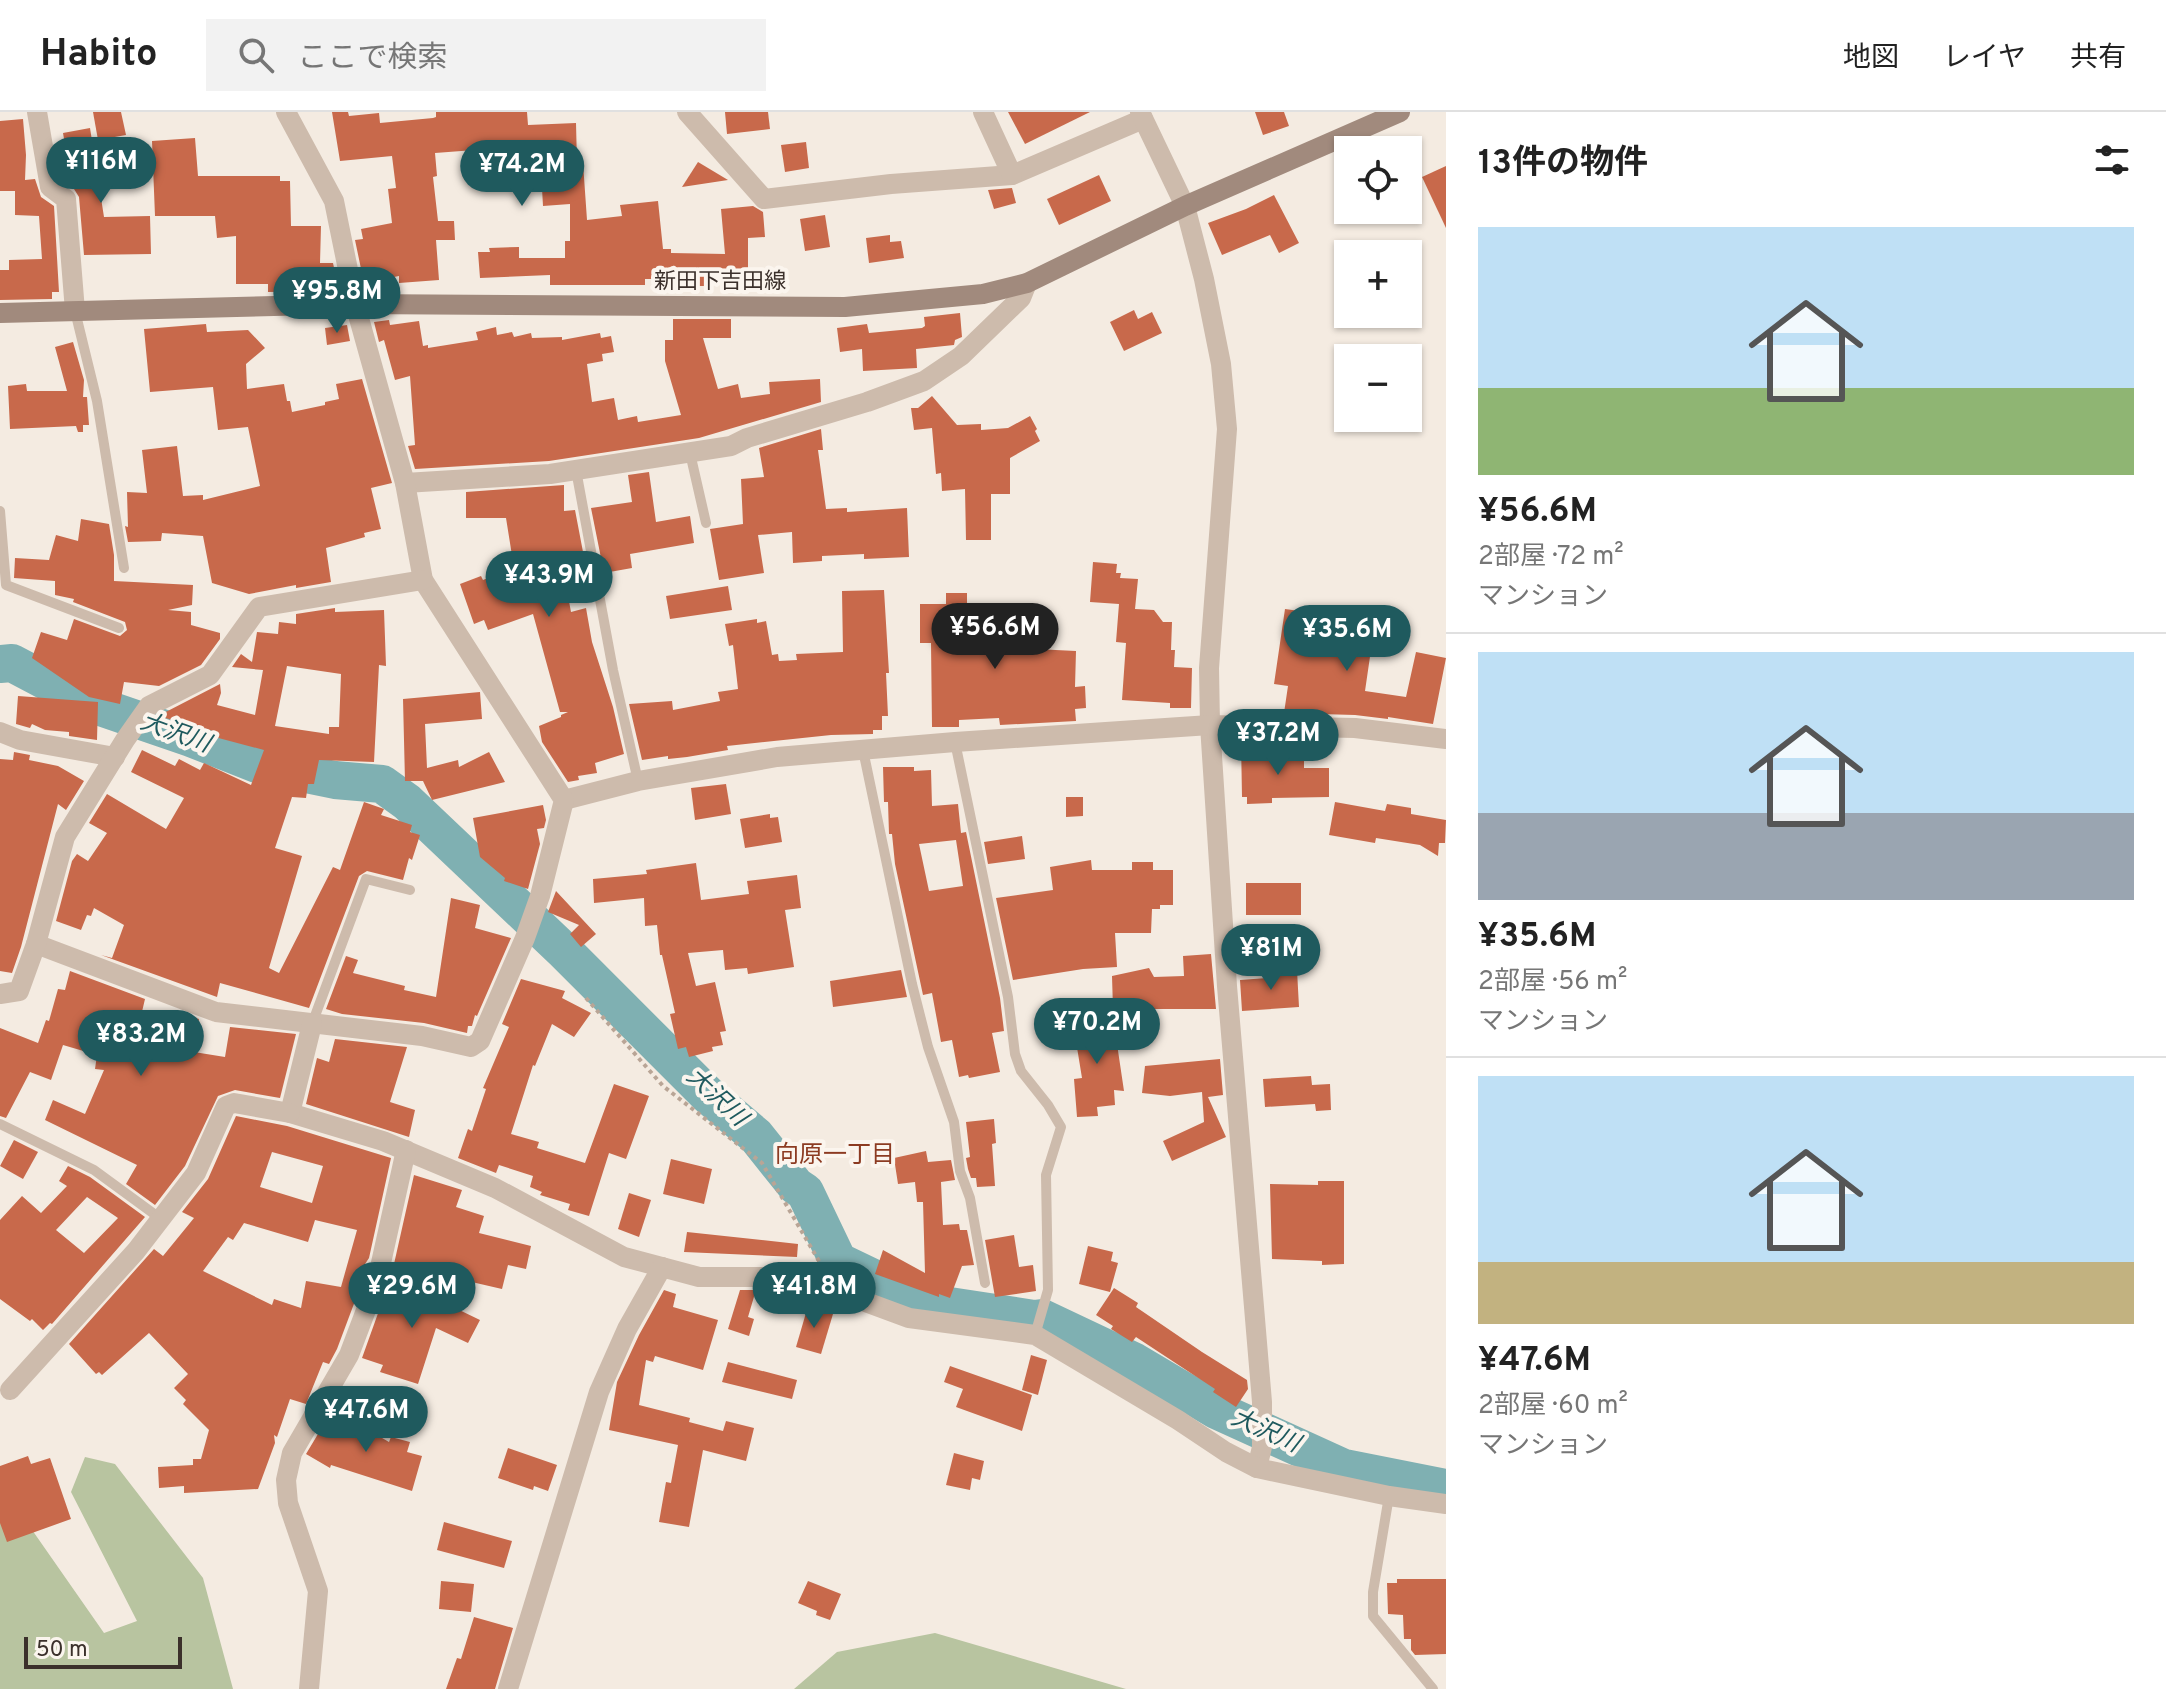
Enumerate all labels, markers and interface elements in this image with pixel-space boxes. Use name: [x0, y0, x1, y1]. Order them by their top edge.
search box: [206, 19, 766, 91]
text: Habito: [40, 31, 158, 80]
icon: search: [234, 33, 278, 77]
text: ここで検索: [298, 41, 448, 78]
text: 地図: [1843, 41, 1899, 77]
text: レイヤ: [1943, 41, 2026, 77]
text: 共有: [2070, 41, 2126, 77]
map controls: [1334, 136, 1422, 432]
button: locate: [1334, 136, 1422, 224]
pin: ¥116M: [45, 137, 157, 205]
icon: filters: [2090, 138, 2134, 182]
pin: ¥74.2M: [457, 140, 587, 208]
text: 13件の物件: [1478, 143, 1648, 186]
text: ¥116M: [64, 146, 138, 179]
text: ¥74.2M: [478, 149, 566, 182]
button: +: [1334, 240, 1422, 328]
pin: ¥95.8M: [272, 267, 402, 335]
street label: 新田下吉田線: [654, 269, 786, 296]
text: ¥95.8M: [291, 276, 383, 309]
icon: home: [1734, 279, 1878, 423]
button: −: [1334, 344, 1422, 432]
text: ¥56.6M: [1478, 491, 1597, 534]
text: 2部屋 · 72 m²: [1478, 541, 1624, 574]
pin: ¥43.9M: [484, 551, 614, 619]
text: ¥43.9M: [504, 560, 594, 593]
text: マンション: [1478, 581, 1608, 614]
pin: ¥56.6M: [930, 603, 1060, 671]
pin: ¥35.6M: [1282, 605, 1412, 673]
text: ¥56.6M: [950, 612, 1041, 645]
text: ¥35.6M: [1302, 614, 1392, 647]
icon: home: [1734, 704, 1878, 848]
water label: 大沢川: [136, 708, 217, 761]
pin: ¥37.2M: [1213, 709, 1343, 777]
text: ¥37.2M: [1236, 718, 1320, 751]
text: ¥35.6M: [1478, 916, 1596, 959]
pin: ¥81M: [1224, 924, 1318, 992]
text: ¥81M: [1239, 933, 1303, 966]
text: 2部屋 · 56 m²: [1478, 966, 1627, 999]
pin: ¥70.2M: [1032, 998, 1162, 1066]
text: マンション: [1478, 1006, 1608, 1039]
text: ¥70.2M: [1052, 1007, 1142, 1040]
pin: ¥83.2M: [76, 1010, 206, 1078]
text: ¥83.2M: [96, 1019, 186, 1052]
water label: 大沢川: [679, 1062, 755, 1136]
icon: home: [1734, 1128, 1878, 1272]
district label: 向原一丁目: [775, 1141, 895, 1171]
pin: ¥29.6M: [347, 1262, 477, 1330]
pin: ¥41.8M: [749, 1262, 879, 1330]
text: ¥29.6M: [366, 1271, 458, 1304]
text: ¥41.8M: [771, 1271, 857, 1304]
text: ¥47.6M: [1478, 1340, 1591, 1383]
pin: ¥47.6M: [301, 1386, 431, 1454]
text: 2部屋 · 60 m²: [1478, 1390, 1628, 1423]
text: ¥47.6M: [323, 1395, 409, 1428]
water label: 大沢川: [1226, 1404, 1307, 1462]
text: マンション: [1478, 1430, 1608, 1463]
scale bar: [24, 1633, 182, 1669]
text: 50 m: [36, 1637, 88, 1664]

